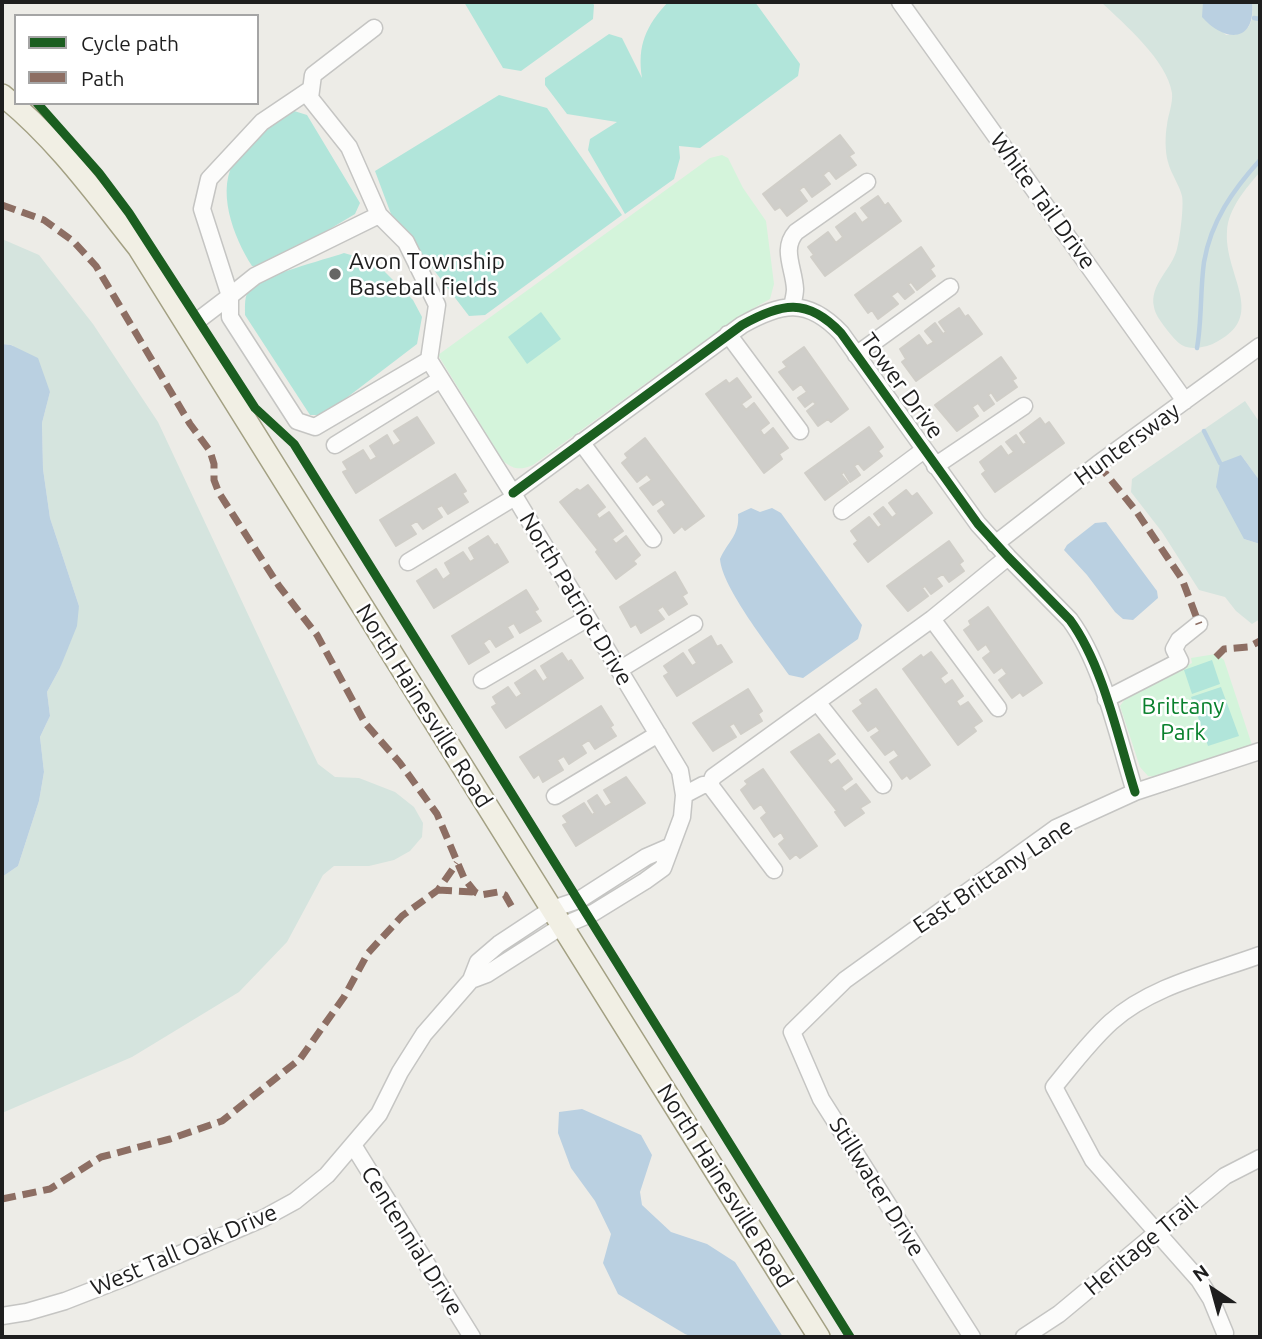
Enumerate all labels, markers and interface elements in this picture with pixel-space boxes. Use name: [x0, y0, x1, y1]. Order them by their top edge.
legend: [14, 14, 259, 105]
text: Cycle path: [81, 31, 179, 55]
text: Path: [81, 66, 124, 90]
street label: White Tail Drive: [984, 127, 1102, 275]
place label: Avon Township Baseball fields: [349, 247, 505, 301]
marker: Avon Township Baseball fields: [327, 266, 343, 282]
street label: Tower Drive: [854, 328, 950, 444]
street label: Huntersway: [1069, 397, 1185, 491]
street label: North Patriot Drive: [513, 508, 639, 690]
street label: North Hainesville Road: [350, 599, 498, 813]
park label: Brittany Park: [1142, 692, 1224, 746]
street label: East Brittany Lane: [908, 812, 1078, 940]
street label: North Hainesville Road: [651, 1079, 799, 1293]
street label: Stillwater Drive: [823, 1113, 931, 1261]
street label: Centennial Drive: [355, 1161, 469, 1321]
street label: Heritage Trail: [1079, 1191, 1203, 1301]
street label: West Tall Oak Drive: [87, 1198, 281, 1302]
north arrow: [1178, 1255, 1248, 1325]
text: N: [1188, 1260, 1213, 1286]

